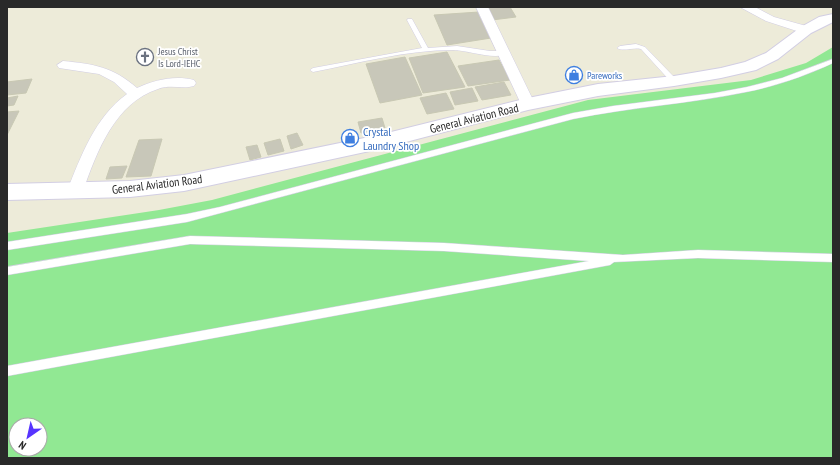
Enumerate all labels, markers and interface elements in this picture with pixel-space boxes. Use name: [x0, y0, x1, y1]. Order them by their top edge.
place label: Jesus Christ Is Lord-IEHC: [157, 45, 201, 70]
church icon: Jesus Christ Is Lord-IEHC: [135, 47, 155, 67]
shop icon: Pareworks: [564, 65, 584, 85]
place label: Pareworks: [587, 69, 623, 82]
street label: General Aviation Road: [428, 100, 520, 136]
place label: Crystal Laundry Shop: [363, 124, 419, 153]
shop icon: Crystal Laundry Shop: [340, 128, 360, 148]
street label: General Aviation Road: [111, 171, 203, 197]
north arrow: [8, 417, 48, 457]
text: N: [16, 438, 29, 453]

